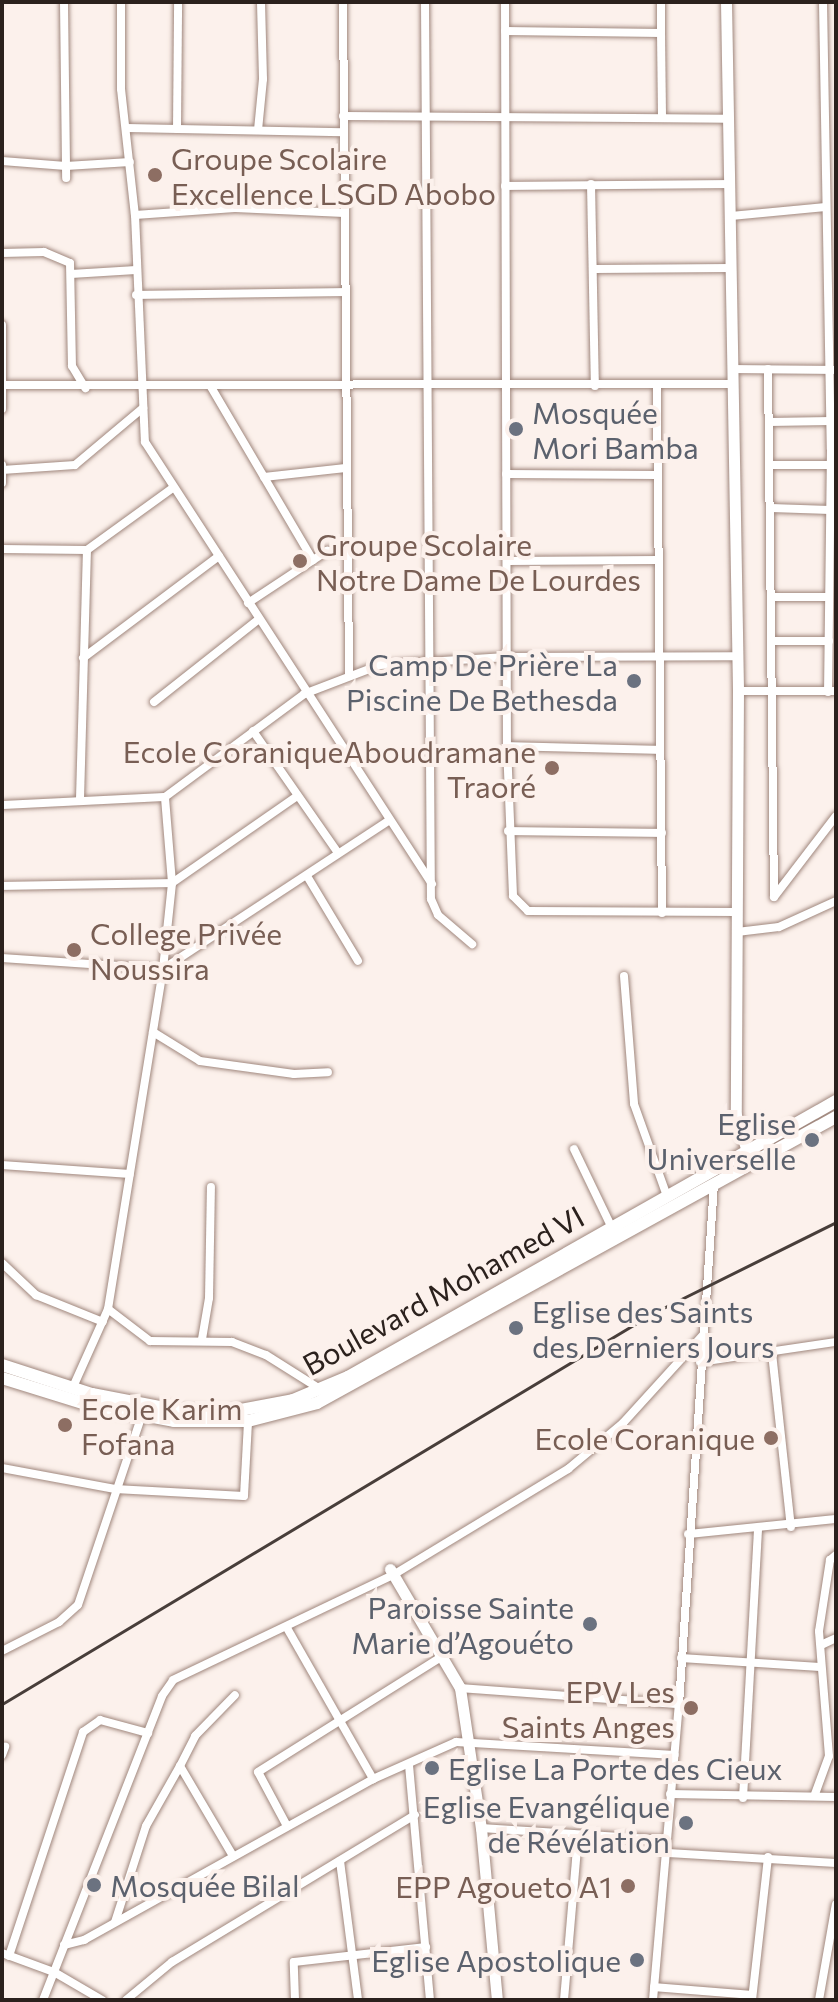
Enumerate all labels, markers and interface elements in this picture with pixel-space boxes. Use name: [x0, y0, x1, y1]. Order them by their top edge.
place label: Groupe Scolaire Excellence LSGD Abobo: [171, 140, 496, 210]
marker: Groupe Scolaire Excellence LSGD Abobo: [146, 166, 164, 184]
place label: Mosquée Mori Bamba: [532, 394, 699, 464]
marker: Mosquée Mori Bamba: [507, 420, 525, 438]
place label: Groupe Scolaire Notre Dame De Lourdes: [316, 526, 641, 596]
marker: Groupe Scolaire Notre Dame De Lourdes: [291, 552, 309, 570]
place label: Camp De Prière La Piscine De Bethesda: [346, 646, 618, 716]
marker: Camp De Prière La Piscine De Bethesda: [625, 672, 643, 690]
place label: Ecole CoraniqueAboudramane Traoré: [123, 733, 536, 804]
marker: Ecole CoraniqueAboudramane Traoré: [543, 759, 561, 777]
place label: College Privée Noussira: [90, 915, 282, 986]
marker: College Privée Noussira: [65, 941, 83, 959]
place label: Eglise Universelle: [646, 1105, 796, 1176]
marker: Eglise Universelle: [803, 1131, 821, 1149]
street label: Boulevard Mohamed VI: [296, 1198, 590, 1382]
place label: Eglise des Saints des Derniers Jours: [532, 1293, 775, 1364]
marker: Eglise des Saints des Derniers Jours: [507, 1319, 525, 1337]
place label: Ecole Karim Fofana: [81, 1390, 242, 1460]
marker: Ecole Karim Fofana: [56, 1416, 74, 1434]
place label: Ecole Coranique: [534, 1420, 755, 1456]
marker: Ecole Coranique: [762, 1429, 780, 1447]
place label: Paroisse Sainte Marie d’Agouéto: [351, 1589, 574, 1660]
marker: Paroisse Sainte Marie d’Agouéto: [581, 1615, 599, 1633]
place label: EPV Les Saints Anges: [502, 1673, 675, 1744]
marker: EPV Les Saints Anges: [682, 1699, 700, 1717]
place label: Eglise La Porte des Cieux: [448, 1750, 782, 1786]
marker: Eglise La Porte des Cieux: [423, 1759, 441, 1777]
place label: Eglise Evangélique de Révélation: [423, 1788, 670, 1858]
marker: Eglise Evangélique de Révélation: [677, 1814, 695, 1832]
place label: Mosquée Bilal: [110, 1867, 300, 1903]
place label: EPP Agoueto A1: [395, 1868, 612, 1904]
marker: Mosquée Bilal: [85, 1876, 103, 1894]
marker: EPP Agoueto A1: [619, 1877, 637, 1895]
place label: Eglise Apostolique: [371, 1942, 621, 1978]
marker: Eglise Apostolique: [628, 1951, 646, 1969]

